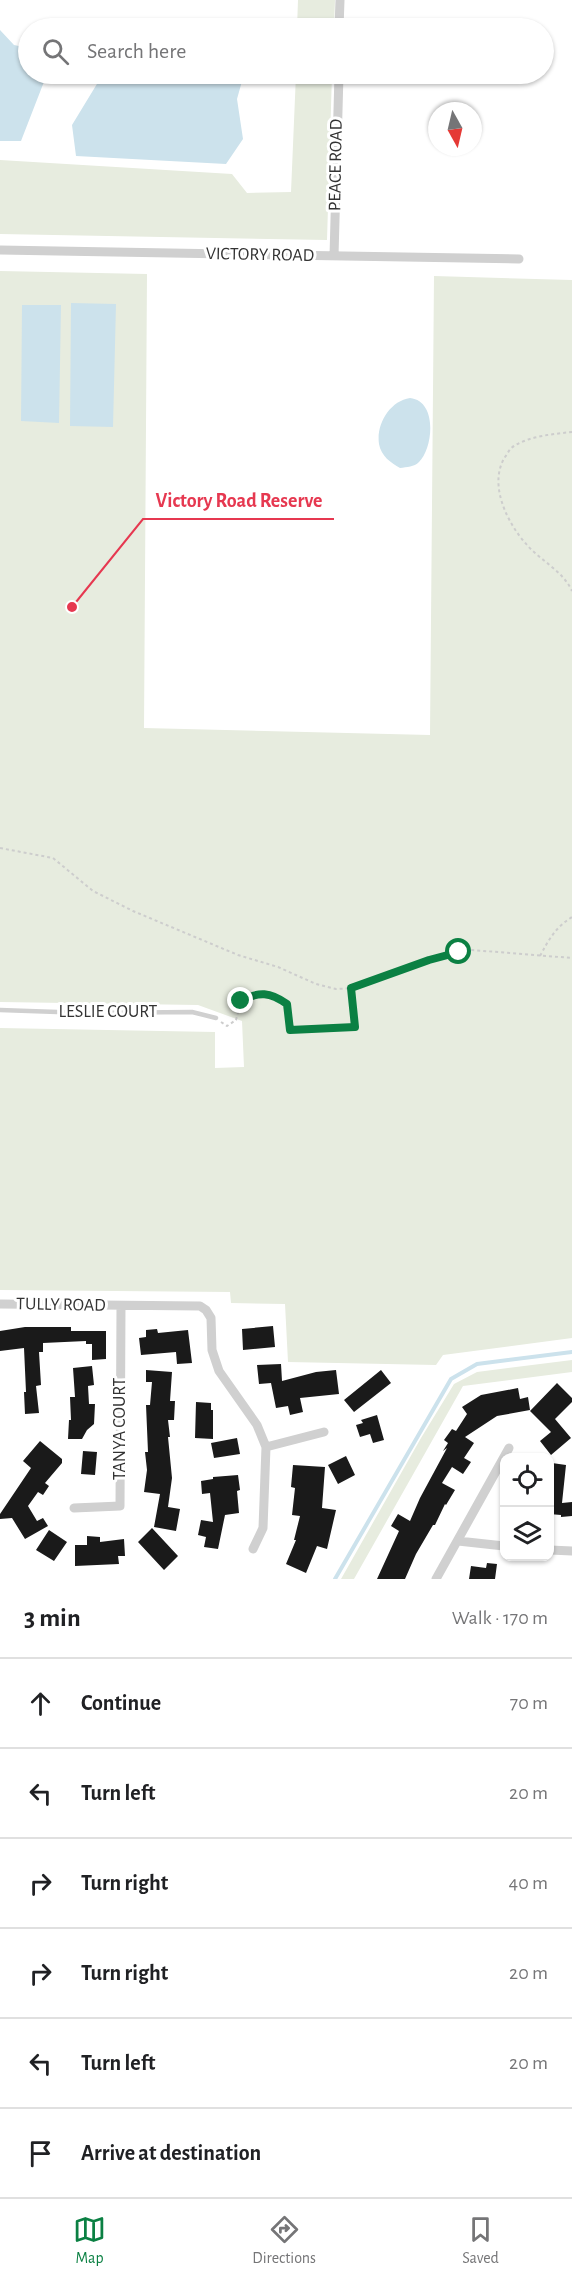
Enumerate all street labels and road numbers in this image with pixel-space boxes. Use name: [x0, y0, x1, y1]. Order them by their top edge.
street label: PEACE ROAD: [326, 119, 346, 211]
street label: VICTORY ROAD: [206, 245, 314, 265]
street label: LESLIE COURT: [59, 1003, 158, 1021]
street label: TULLY ROAD: [16, 1295, 106, 1315]
street label: TANYA COURT: [111, 1377, 129, 1480]

